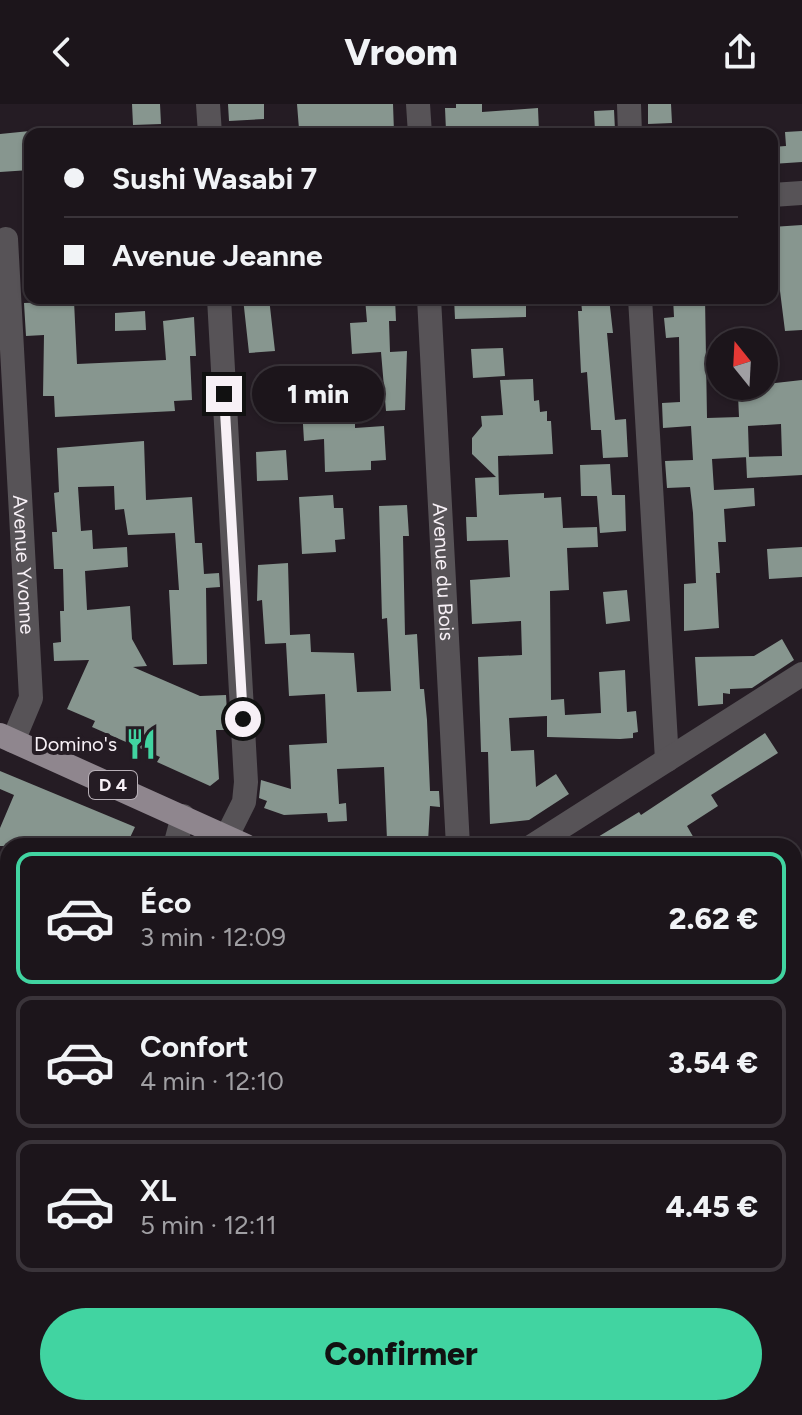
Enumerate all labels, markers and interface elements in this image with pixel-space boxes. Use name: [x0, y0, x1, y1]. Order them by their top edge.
icon: back: [40, 30, 84, 74]
icon: share: [718, 30, 762, 74]
text: Vroom: [344, 31, 458, 74]
text: Sushi Wasabi 7: [112, 160, 317, 197]
text: Avenue Jeanne: [112, 237, 323, 274]
north arrow: [706, 328, 778, 400]
map controls: [706, 328, 778, 400]
callout: 1 min: [252, 366, 384, 422]
route end: [206, 376, 242, 412]
text: 1 min: [287, 378, 349, 410]
street label: Avenue Yvonne: [8, 494, 40, 635]
street label: Avenue du Bois: [428, 502, 459, 641]
route start: [225, 701, 261, 737]
restaurant icon: Domino's: [124, 727, 158, 761]
place label: Domino's: [34, 732, 117, 756]
road number: D 4: [89, 771, 137, 799]
icon: car: [44, 882, 116, 954]
text: Éco: [140, 884, 191, 921]
text: 2.62 €: [669, 900, 758, 937]
text: 3 min · 12:09: [140, 921, 286, 953]
icon: car: [44, 1026, 116, 1098]
text: Confort: [140, 1028, 249, 1065]
text: 3.54 €: [668, 1044, 758, 1081]
text: 4 min · 12:10: [140, 1065, 284, 1097]
icon: car: [44, 1170, 116, 1242]
text: XL: [140, 1172, 176, 1209]
text: 4.45 €: [666, 1188, 758, 1225]
text: 5 min · 12:11: [140, 1209, 277, 1241]
button: Confirmer: [40, 1308, 762, 1400]

